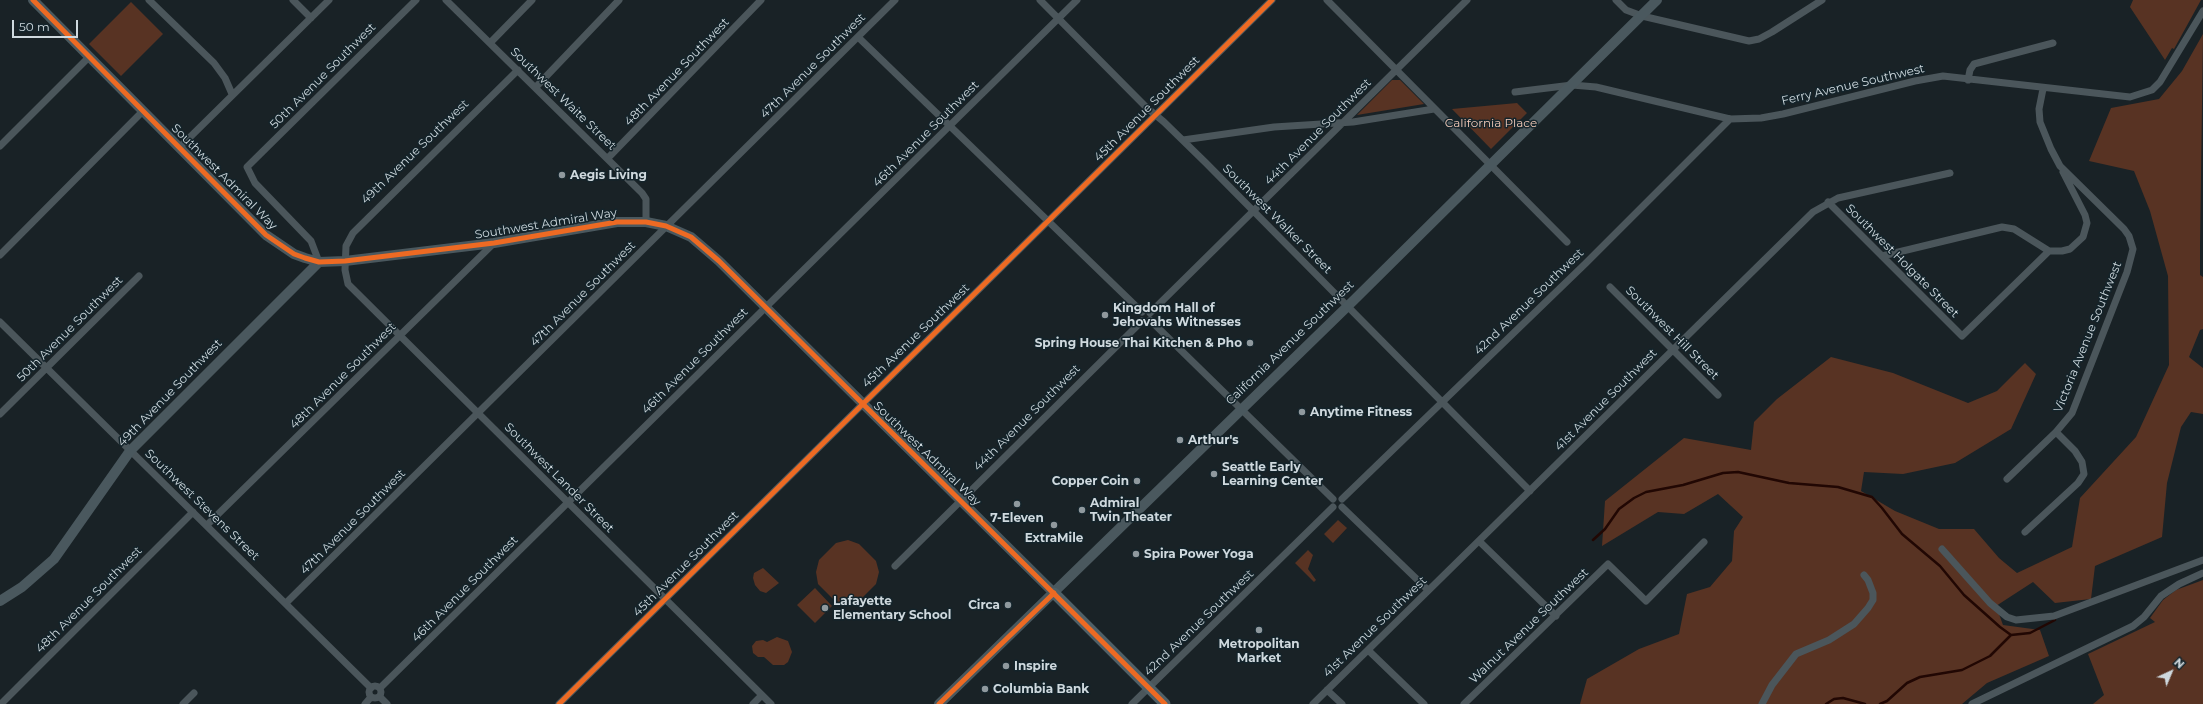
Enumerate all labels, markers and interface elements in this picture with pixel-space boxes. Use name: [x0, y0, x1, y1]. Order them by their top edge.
street label: 47th Avenue Southwest: [757, 10, 869, 122]
scale bar: [14, 12, 80, 38]
street label: 48th Avenue Southwest: [622, 15, 732, 129]
text: 50 m: [19, 19, 50, 34]
street label: 50th Avenue Southwest: [267, 20, 379, 132]
street label: Southwest Waite Street: [507, 45, 619, 153]
street label: 45th Avenue Southwest: [1091, 53, 1203, 165]
street label: Ferry Avenue Southwest: [1780, 62, 1926, 108]
street label: 44th Avenue Southwest: [1262, 76, 1374, 188]
street label: 46th Avenue Southwest: [870, 78, 982, 190]
street label: 49th Avenue Southwest: [358, 97, 472, 207]
park label: California Place: [1445, 116, 1537, 130]
street label: Southwest Admiral Way: [168, 121, 280, 233]
street label: Southwest Walker Street: [1219, 161, 1335, 277]
place label: Aegis Living: [570, 168, 647, 182]
marker: Aegis Living: [557, 170, 567, 180]
street label: Southwest Holgate Street: [1842, 201, 1962, 321]
street label: Southwest Admiral Way: [474, 206, 618, 242]
street label: 47th Avenue Southwest: [527, 238, 639, 350]
street label: 42nd Avenue Southwest: [1471, 246, 1587, 358]
street label: Victoria Avenue Southwest: [2051, 260, 2125, 414]
street label: 50th Avenue Southwest: [14, 273, 126, 385]
street label: California Avenue Southwest: [1223, 278, 1357, 408]
street label: 45th Avenue Southwest: [859, 281, 973, 391]
street label: Southwest Hill Street: [1622, 283, 1722, 383]
place label: Kingdom Hall of Jehovahs Witnesses: [1113, 301, 1241, 329]
street label: 46th Avenue Southwest: [639, 305, 751, 417]
marker: Kingdom Hall of Jehovahs Witnesses: [1100, 310, 1110, 320]
street label: 48th Avenue Southwest: [287, 320, 399, 432]
street label: 49th Avenue Southwest: [115, 336, 225, 450]
place label: Spring House Thai Kitchen & Pho: [1035, 336, 1242, 350]
marker: Spring House Thai Kitchen & Pho: [1245, 338, 1255, 348]
street label: 41st Avenue Southwest: [1552, 346, 1660, 454]
street label: 44th Avenue Southwest: [971, 362, 1083, 474]
street label: Southwest Admiral Way: [870, 399, 984, 509]
place label: Anytime Fitness: [1310, 405, 1412, 419]
marker: Anytime Fitness: [1297, 407, 1307, 417]
street label: Southwest Lander Street: [501, 420, 617, 536]
place label: Arthur's: [1188, 433, 1239, 447]
marker: Arthur's: [1175, 435, 1185, 445]
street label: Southwest Stevens Street: [142, 447, 262, 563]
place label: Seattle Early Learning Center: [1222, 460, 1323, 488]
street label: 47th Avenue Southwest: [297, 466, 409, 578]
marker: Seattle Early Learning Center: [1209, 469, 1219, 479]
place label: Copper Coin: [1052, 474, 1129, 488]
marker: Copper Coin: [1132, 476, 1142, 486]
place label: Admiral Twin Theater: [1090, 496, 1172, 524]
marker: 7-Eleven: [1012, 499, 1022, 509]
marker: Admiral Twin Theater: [1077, 505, 1087, 515]
street label: 45th Avenue Southwest: [630, 508, 742, 620]
place label: 7-Eleven: [990, 511, 1044, 525]
marker: ExtraMile: [1049, 520, 1059, 530]
place label: ExtraMile: [1025, 531, 1083, 545]
street label: 46th Avenue Southwest: [409, 533, 521, 645]
street label: 48th Avenue Southwest: [33, 544, 145, 656]
place label: Spira Power Yoga: [1144, 547, 1254, 561]
marker: Spira Power Yoga: [1131, 549, 1141, 559]
street label: Walnut Avenue Southwest: [1467, 565, 1591, 687]
street label: 42nd Avenue Southwest: [1141, 567, 1257, 679]
street label: 41st Avenue Southwest: [1320, 574, 1430, 680]
place label: Lafayette Elementary School: [833, 594, 951, 622]
place label: Circa: [968, 598, 1000, 612]
marker: Circa: [1003, 600, 1013, 610]
marker: Lafayette Elementary School: [820, 603, 830, 613]
marker: Metropolitan Market: [1254, 625, 1264, 635]
place label: Metropolitan Market: [1218, 637, 1300, 665]
north arrow: [2151, 652, 2191, 692]
text: N: [2171, 655, 2187, 671]
place label: Inspire: [1014, 659, 1057, 673]
marker: Inspire: [1001, 661, 1011, 671]
place label: Columbia Bank: [993, 682, 1089, 696]
marker: Columbia Bank: [980, 684, 990, 694]

